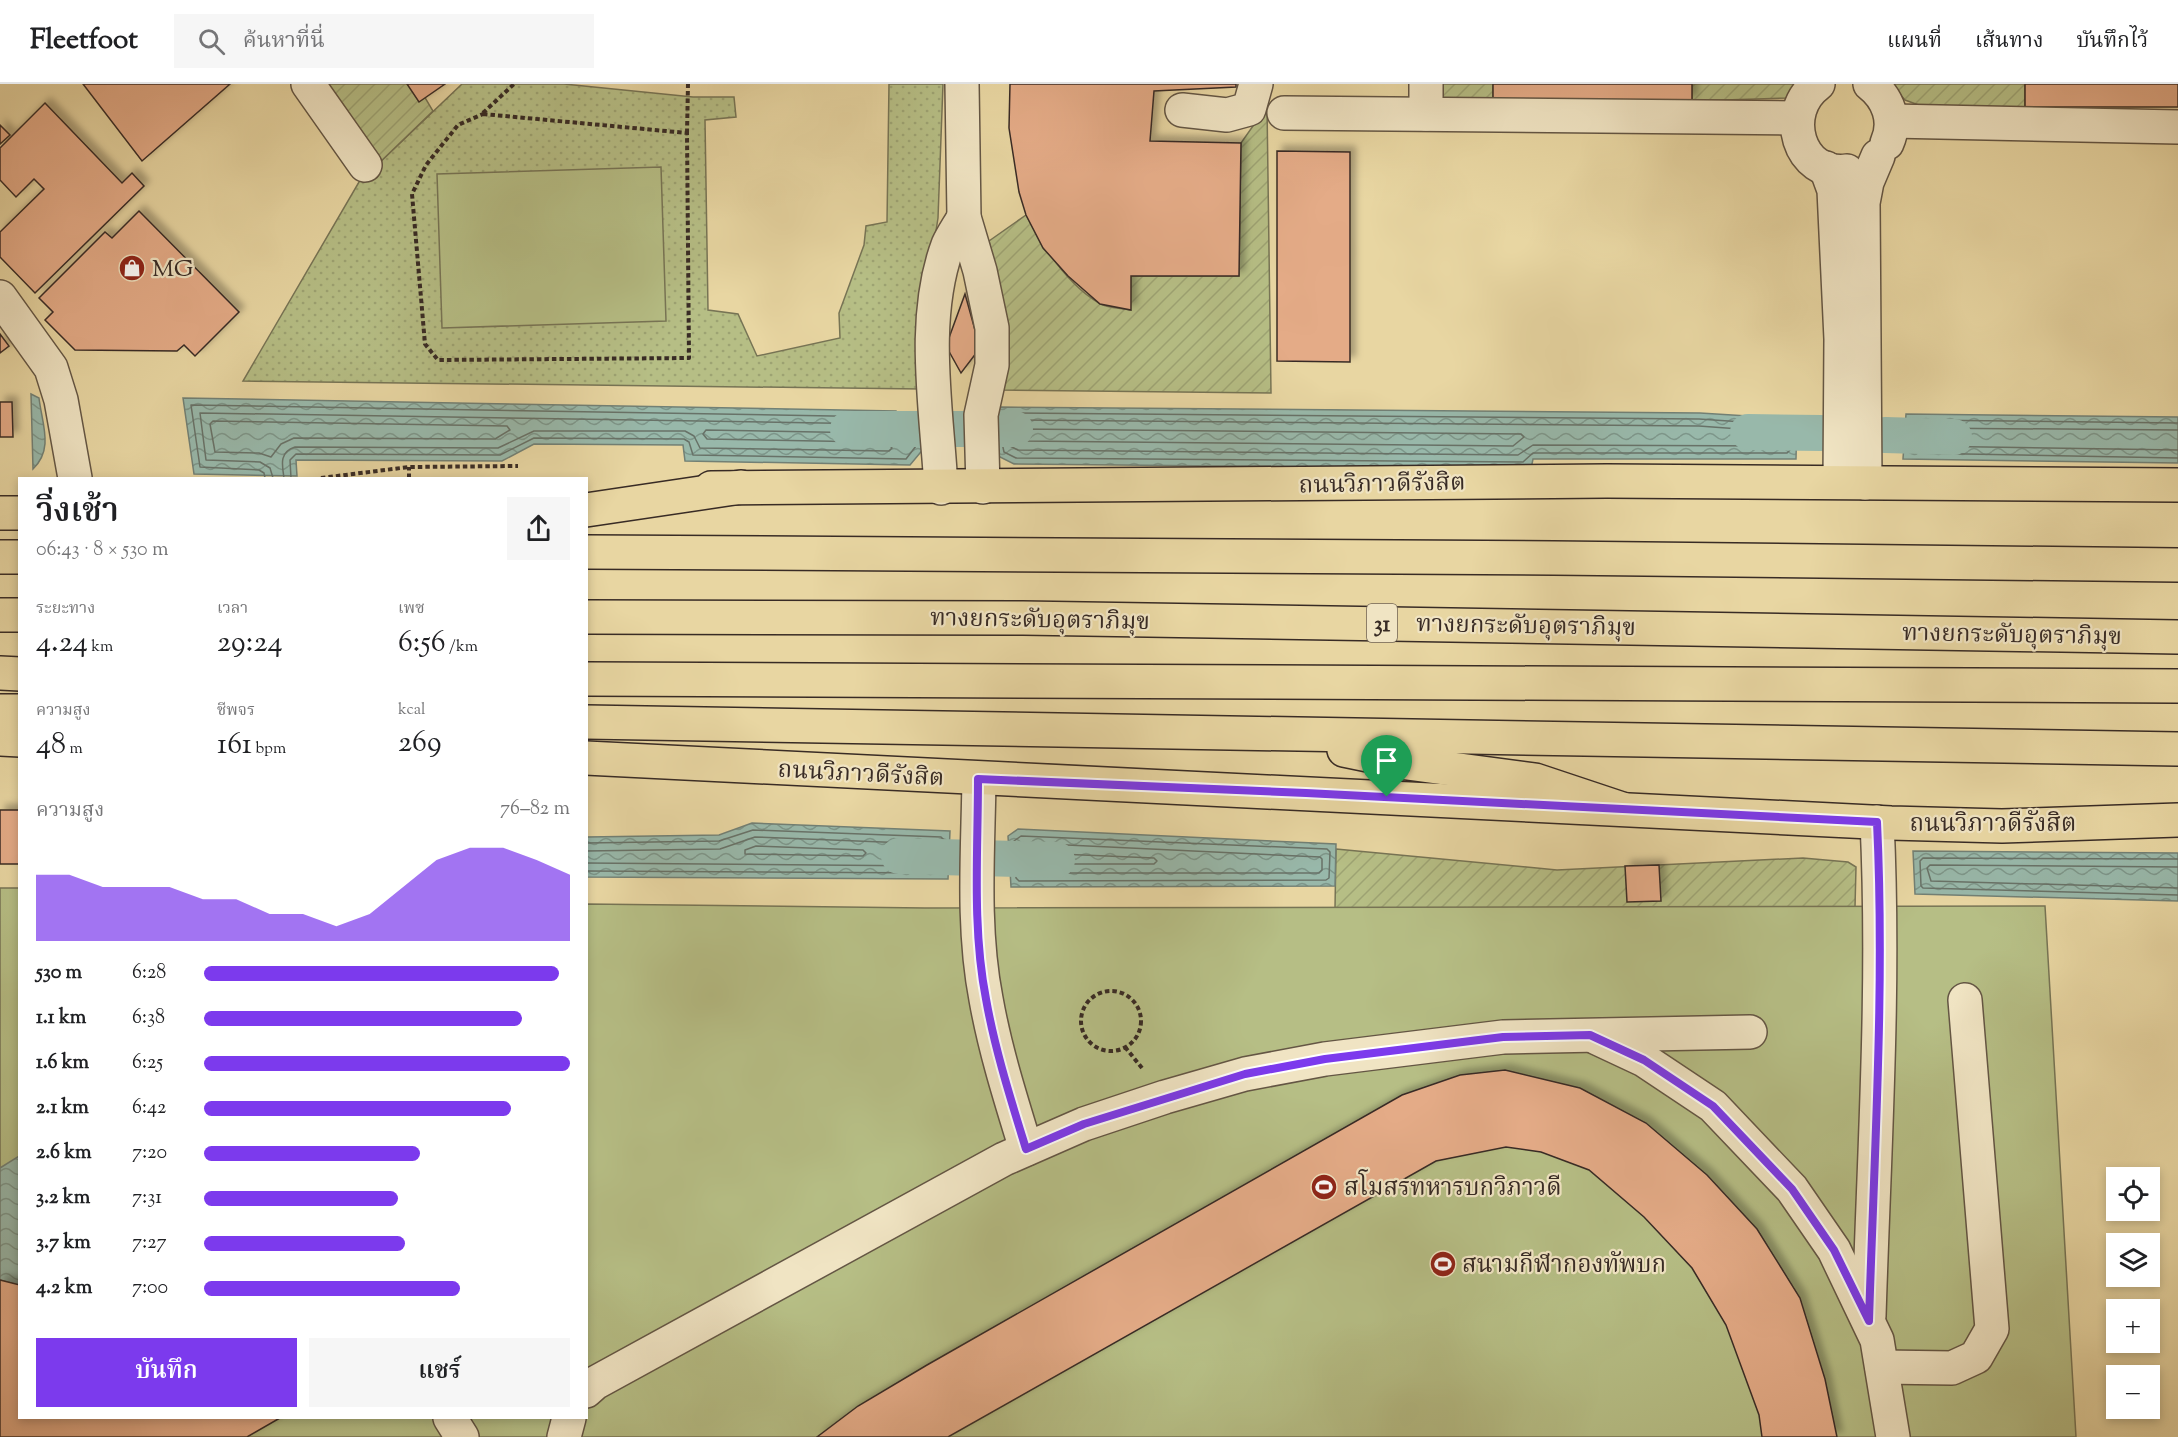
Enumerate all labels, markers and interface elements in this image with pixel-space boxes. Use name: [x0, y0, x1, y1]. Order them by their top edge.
search box: [174, 14, 594, 68]
text: Fleetfoot: [30, 21, 138, 61]
icon: search: [195, 25, 228, 58]
text: ค้นหาที่นี่: [243, 26, 325, 58]
text: แผนที่: [1887, 27, 1942, 57]
text: เส้นทาง: [1975, 27, 2043, 57]
text: บันทึกไว้: [2076, 27, 2148, 57]
shop icon: MG: [117, 253, 147, 283]
place label: MG: [152, 253, 193, 287]
street label: ถนนวิภาวดีรังสิต: [1298, 467, 1466, 503]
text: วิ่งเช้า: [36, 489, 119, 537]
button: share: [507, 497, 570, 560]
text: 06:43 · 8 × 530 m: [36, 536, 168, 565]
text: ระยะทาง: [36, 598, 95, 621]
text: เวลา: [217, 598, 248, 621]
text: เพซ: [398, 598, 425, 621]
street label: ทางยกระดับอุตราภิมุข: [930, 602, 1150, 640]
road number: 31: [1367, 604, 1397, 642]
street label: ทางยกระดับอุตราภิมุข: [1416, 608, 1636, 646]
street label: ทางยกระดับอุตราภิมุข: [1902, 617, 2122, 655]
text: 4.24: [36, 622, 88, 665]
text: 29:24: [217, 622, 283, 665]
text: 6:56: [398, 622, 446, 665]
text: km: [88, 636, 113, 659]
text: /km: [446, 636, 478, 659]
text: kcal: [398, 699, 426, 722]
text: ความสูง: [36, 700, 91, 723]
text: ชีพจร: [217, 700, 255, 723]
text: 269: [398, 722, 442, 765]
text: 48: [36, 724, 66, 767]
text: 161: [217, 724, 252, 767]
pin: [1361, 735, 1412, 797]
text: m: [66, 738, 83, 761]
text: bpm: [252, 738, 286, 761]
icon: arrive: [1370, 744, 1403, 777]
street label: ถนนวิภาวดีรังสิต: [777, 754, 945, 796]
text: 76–82 m: [500, 795, 570, 824]
text: ความสูง: [36, 797, 104, 826]
street label: ถนนวิภาวดีรังสิต: [1910, 808, 2076, 842]
text: 530 m: [36, 959, 82, 988]
text: 6:28: [132, 959, 166, 988]
text: 1.1 km: [36, 1004, 86, 1033]
text: 6:38: [132, 1004, 165, 1033]
text: 1.6 km: [36, 1049, 89, 1078]
text: 6:25: [132, 1049, 163, 1078]
text: 2.1 km: [36, 1094, 89, 1123]
text: 6:42: [132, 1094, 166, 1123]
text: 2.6 km: [36, 1139, 92, 1168]
text: 7:20: [132, 1139, 167, 1168]
map controls: [2106, 1167, 2160, 1419]
button: locate: [2106, 1167, 2160, 1221]
place label: สโมสรทหารบกวิภาวดี: [1344, 1169, 1562, 1206]
sports icon: สโมสรทหารบกวิภาวดี: [1309, 1172, 1339, 1202]
text: 3.2 km: [36, 1184, 90, 1213]
text: 7:31: [132, 1184, 162, 1213]
text: 3.7 km: [36, 1229, 91, 1258]
text: 7:27: [132, 1229, 167, 1258]
button: layers: [2106, 1233, 2160, 1287]
sports icon: สนามกีฬากองทัพบก: [1428, 1249, 1458, 1279]
place label: สนามกีฬากองทัพบก: [1462, 1249, 1666, 1283]
text: 4.2 km: [36, 1274, 92, 1303]
text: 7:00: [132, 1274, 168, 1303]
button: +: [2106, 1299, 2160, 1353]
button: บันทึก: [36, 1338, 297, 1407]
button: แชร์: [309, 1338, 570, 1407]
button: −: [2106, 1365, 2160, 1419]

